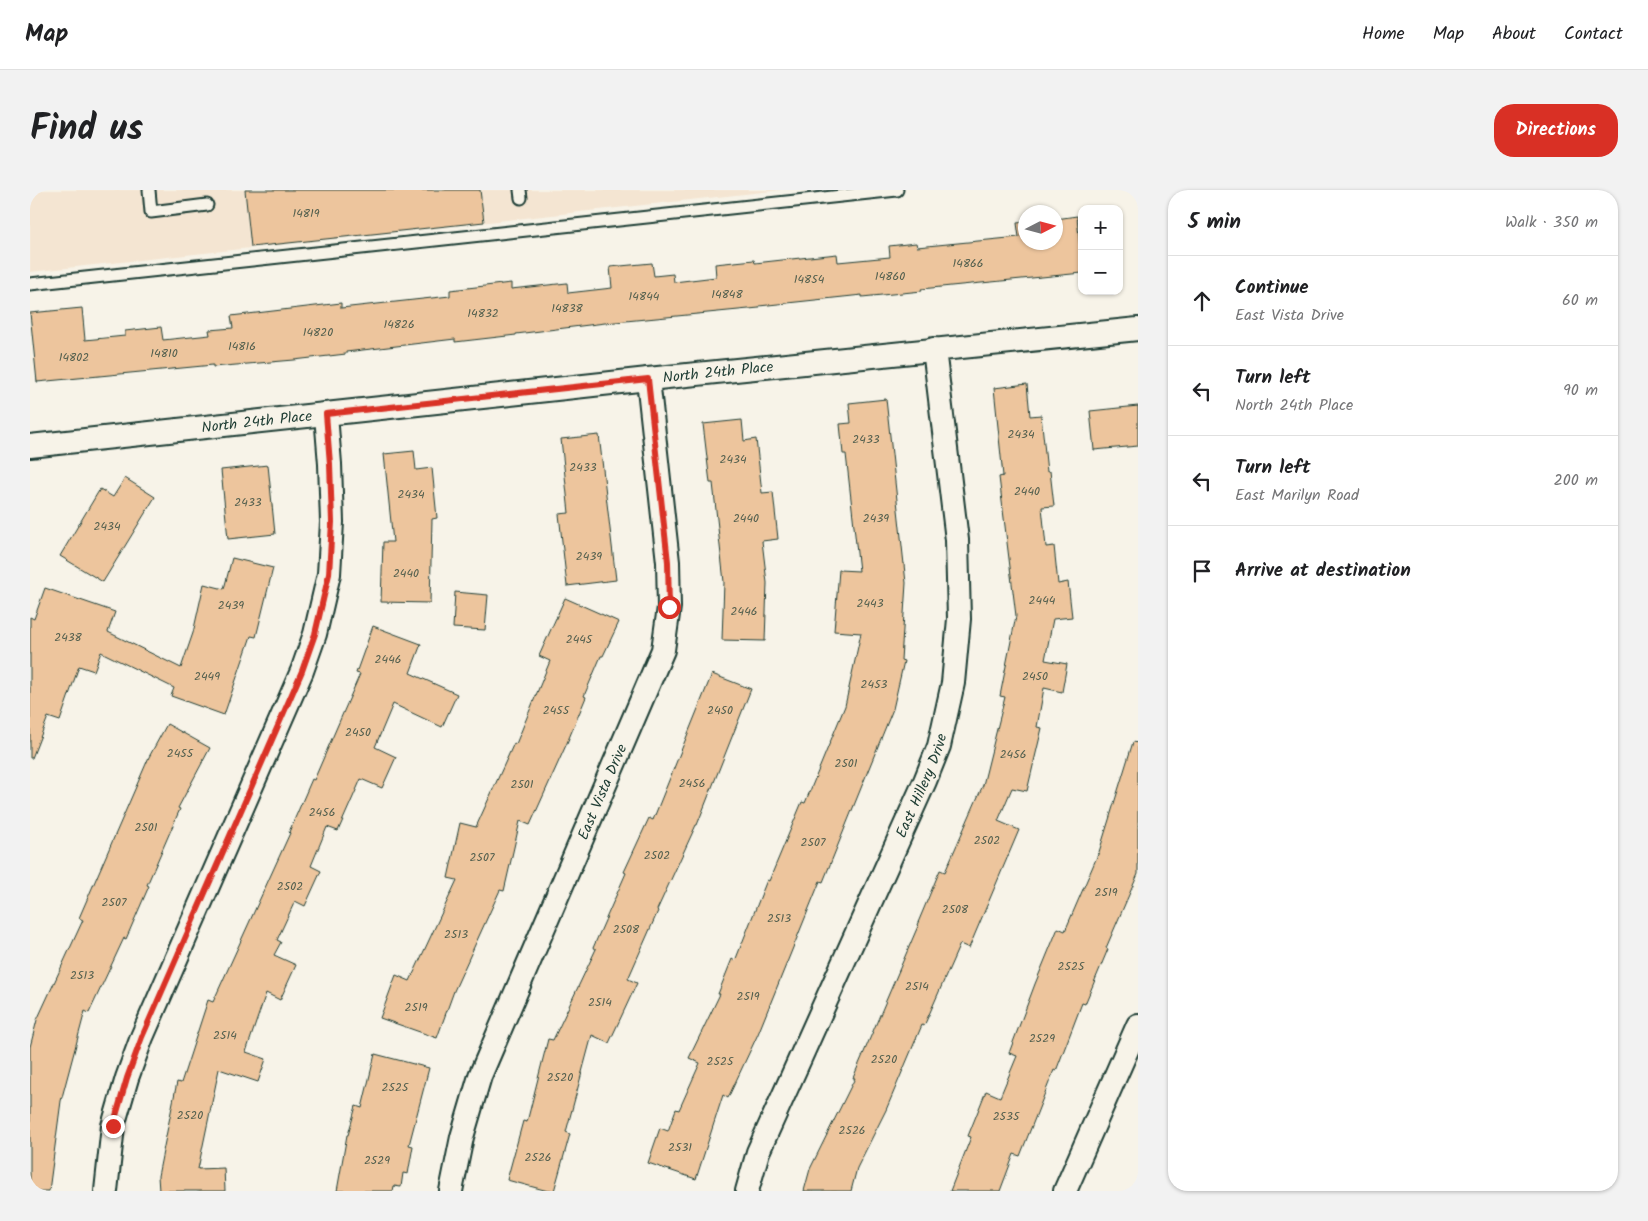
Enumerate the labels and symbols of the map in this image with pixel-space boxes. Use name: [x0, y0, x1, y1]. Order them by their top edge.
house number: 14819: [292, 204, 320, 223]
north arrow: [1018, 205, 1063, 250]
house number: 14866: [953, 254, 983, 273]
house number: 14860: [875, 267, 905, 286]
house number: 14854: [794, 270, 825, 289]
house number: 14848: [711, 285, 743, 304]
house number: 14844: [629, 287, 660, 306]
house number: 14838: [551, 299, 584, 318]
house number: 14832: [467, 304, 499, 323]
house number: 14826: [383, 315, 415, 334]
house number: 14820: [303, 323, 333, 342]
house number: 14816: [228, 337, 256, 356]
house number: 14810: [150, 344, 178, 363]
house number: 14802: [59, 348, 89, 367]
street label: North 24th Place: [662, 355, 775, 390]
street label: North 24th Place: [200, 404, 313, 440]
house number: 2434: [1007, 425, 1035, 444]
house number: 2433: [852, 430, 880, 449]
house number: 2434: [719, 450, 747, 469]
house number: 2433: [569, 458, 597, 477]
house number: 2440: [1014, 482, 1040, 501]
house number: 2434: [397, 485, 425, 504]
house number: 2433: [234, 493, 262, 512]
house number: 2440: [733, 509, 759, 528]
house number: 2439: [863, 509, 889, 528]
house number: 2434: [93, 517, 121, 536]
house number: 2439: [576, 547, 602, 566]
house number: 2440: [393, 564, 419, 583]
house number: 2444: [1029, 591, 1056, 610]
house number: 2443: [856, 594, 884, 613]
house number: 2439: [218, 596, 244, 615]
route start: [658, 596, 681, 619]
house number: 2446: [731, 602, 757, 621]
house number: 2438: [54, 628, 83, 647]
house number: 2445: [566, 630, 594, 649]
house number: 2446: [375, 650, 401, 669]
house number: 2449: [194, 667, 220, 686]
house number: 2450: [1022, 667, 1048, 686]
house number: 2453: [861, 675, 888, 694]
house number: 2455: [543, 701, 571, 720]
house number: 2450: [707, 701, 733, 720]
house number: 2450: [345, 723, 371, 742]
street label: East Hillery Drive: [890, 731, 954, 842]
street label: East Vista Drive: [572, 740, 634, 844]
house number: 2455: [167, 744, 195, 763]
house number: 2456: [1000, 745, 1026, 764]
house number: 2501: [834, 754, 858, 773]
house number: 2456: [679, 774, 705, 793]
house number: 2501: [510, 775, 534, 794]
house number: 2456: [309, 803, 335, 822]
house number: 2501: [134, 818, 158, 837]
house number: 2502: [974, 831, 1000, 850]
house number: 2507: [801, 833, 826, 852]
house number: 2502: [644, 846, 670, 865]
house number: 2507: [470, 848, 495, 867]
house number: 2502: [277, 877, 303, 896]
house number: 2519: [1094, 883, 1118, 902]
house number: 2507: [102, 893, 127, 912]
house number: 2508: [942, 900, 969, 919]
house number: 2513: [767, 909, 791, 928]
house number: 2508: [613, 920, 640, 939]
house number: 2513: [444, 925, 468, 944]
house number: 2525: [1058, 957, 1086, 976]
house number: 2513: [70, 966, 94, 985]
house number: 2514: [905, 977, 929, 996]
house number: 2519: [736, 987, 760, 1006]
house number: 2514: [588, 993, 612, 1012]
house number: 2519: [404, 998, 428, 1017]
house number: 2514: [213, 1026, 237, 1045]
house number: 2529: [1029, 1029, 1055, 1048]
house number: 2520: [871, 1050, 897, 1069]
house number: 2525: [707, 1052, 735, 1071]
house number: 2520: [547, 1068, 573, 1087]
house number: 2525: [382, 1078, 410, 1097]
house number: 2520: [177, 1106, 203, 1125]
house number: 2535: [993, 1107, 1021, 1126]
route end: [102, 1115, 125, 1138]
house number: 2526: [838, 1121, 866, 1140]
house number: 2531: [668, 1138, 692, 1157]
house number: 2526: [524, 1148, 552, 1167]
house number: 2529: [364, 1151, 390, 1170]

